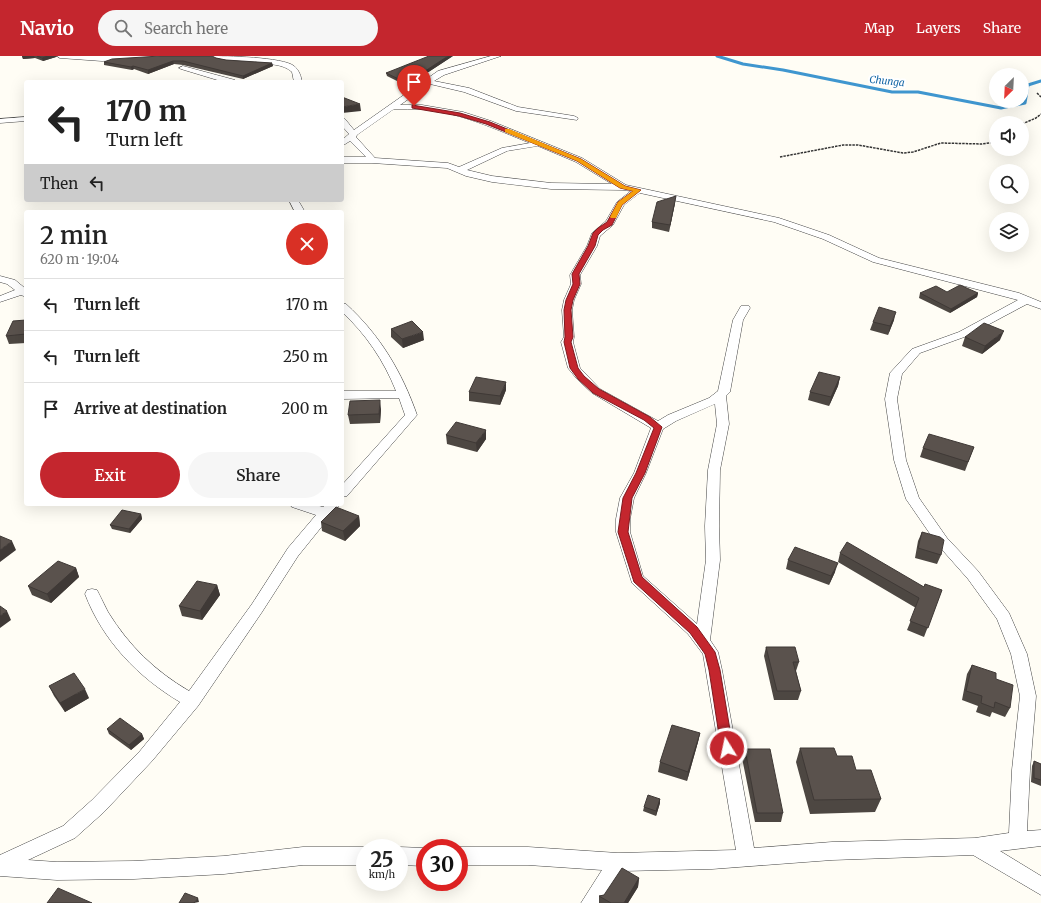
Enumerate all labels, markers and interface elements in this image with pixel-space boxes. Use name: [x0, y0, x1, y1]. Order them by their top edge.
search box: [98, 10, 378, 46]
text: Navio: [20, 16, 74, 40]
icon: search: [112, 17, 134, 39]
text: Search here: [144, 19, 228, 38]
text: Map: [864, 19, 894, 37]
text: Layers: [916, 19, 961, 37]
text: Share: [983, 19, 1021, 37]
pin: [397, 65, 431, 106]
north arrow: [989, 68, 1029, 108]
map controls: [989, 68, 1029, 252]
icon: arrive: [403, 71, 425, 93]
water label: Chunga: [869, 73, 906, 89]
text: 170 m: [106, 93, 187, 129]
icon: left: [40, 96, 92, 148]
button: sound: [989, 116, 1029, 156]
text: Turn left: [106, 128, 183, 151]
button: search: [989, 164, 1029, 204]
icon: left: [86, 172, 108, 194]
text: Then: [40, 174, 78, 193]
button: layers: [989, 212, 1029, 252]
text: 2 min: [40, 220, 108, 251]
button: close: [286, 223, 328, 265]
text: 620 m · 19:04: [40, 251, 119, 268]
icon: left: [40, 294, 62, 316]
text: Turn left: [74, 295, 140, 314]
text: 170 m: [286, 295, 328, 314]
icon: left: [40, 346, 62, 368]
text: Turn left: [74, 347, 140, 366]
text: 250 m: [283, 347, 328, 366]
icon: arrive: [40, 398, 62, 420]
text: Arrive at destination: [74, 399, 227, 418]
text: 200 m: [281, 399, 328, 418]
button: Exit: [40, 452, 180, 498]
button: Share: [188, 452, 328, 498]
position arrow: [706, 727, 748, 769]
speed limit sign: 30: [416, 839, 468, 891]
text: 25: [371, 847, 393, 872]
text: km/h: [369, 868, 395, 881]

